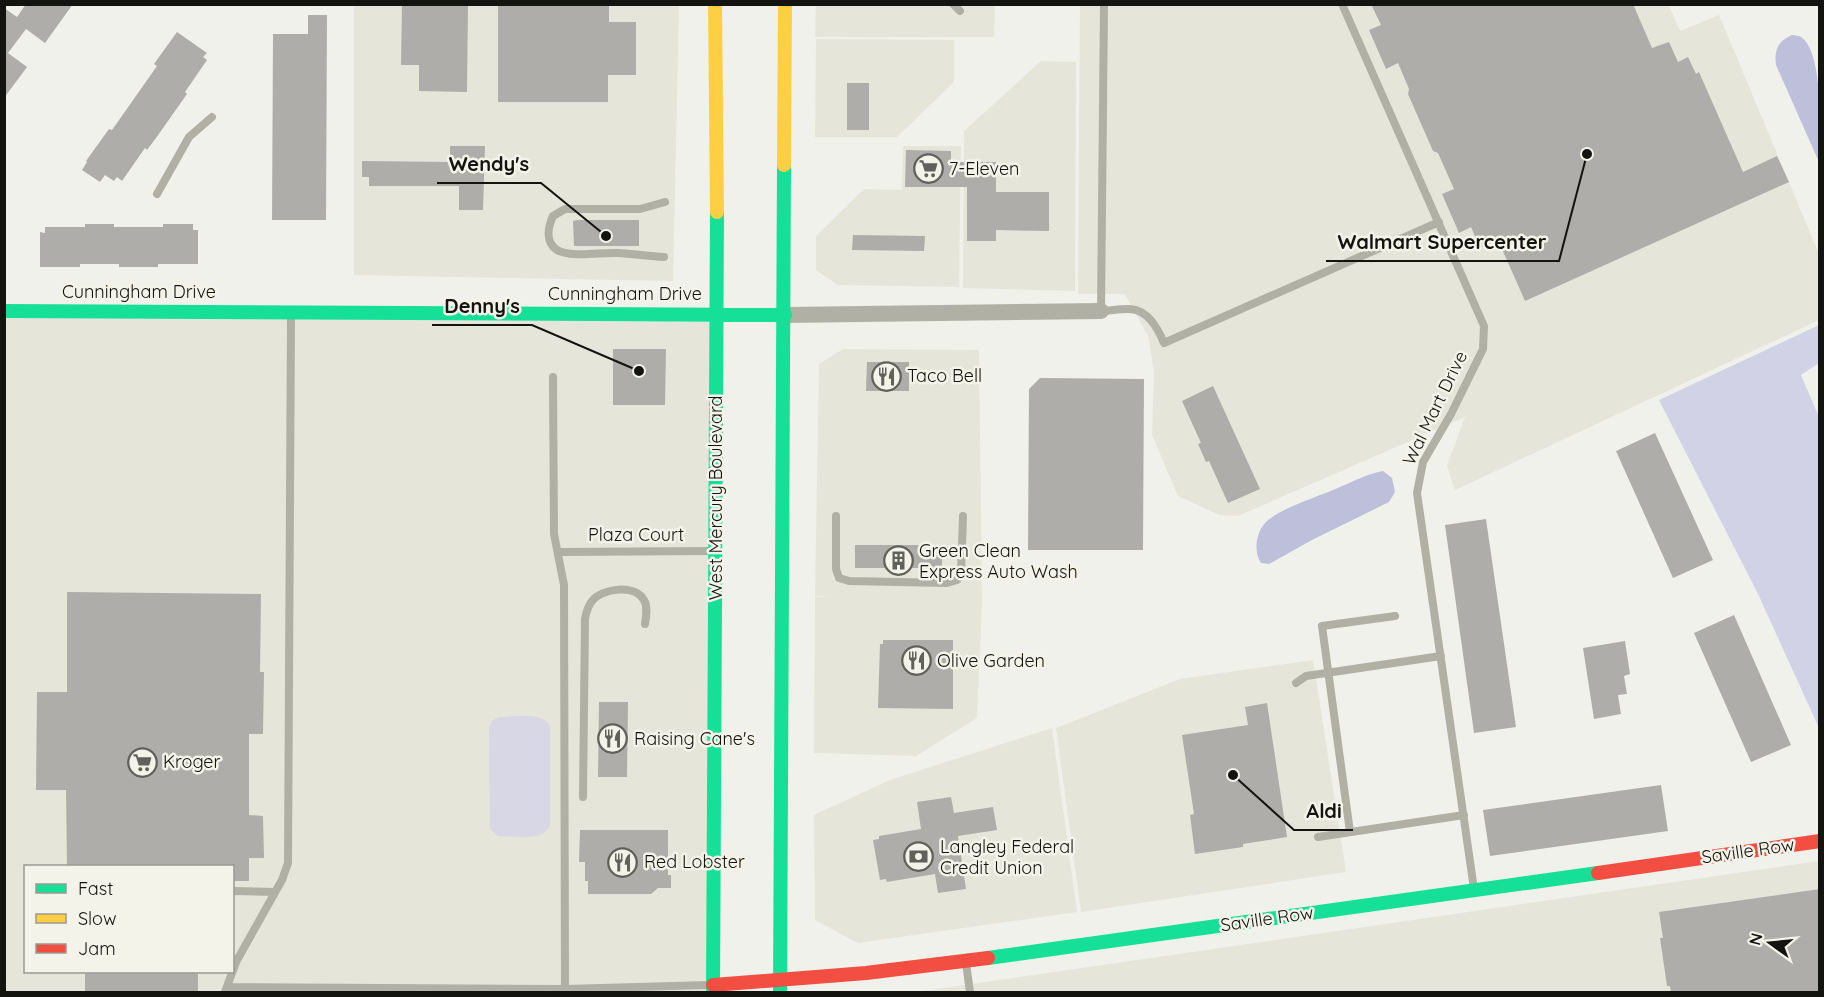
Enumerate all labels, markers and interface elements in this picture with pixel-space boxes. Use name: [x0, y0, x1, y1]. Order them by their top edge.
callout: Wendy's: [437, 145, 541, 183]
text: Wendy's: [449, 151, 529, 176]
supermarket icon: 7-Eleven: [912, 153, 944, 185]
place label: 7-Eleven: [949, 157, 1020, 180]
callout: Walmart Supercenter: [1326, 223, 1559, 261]
text: Walmart Supercenter: [1337, 229, 1547, 254]
street label: Cunningham Drive: [62, 280, 216, 303]
street label: Cunningham Drive: [548, 282, 702, 305]
callout: Denny's: [432, 287, 532, 325]
text: Denny's: [444, 293, 520, 318]
street label: Wal Mart Drive: [1397, 347, 1472, 469]
restaurant icon: Taco Bell: [870, 360, 902, 392]
place label: Taco Bell: [907, 364, 982, 387]
street label: West Mercury Boulevard: [704, 396, 727, 600]
street label: Plaza Court: [588, 523, 684, 546]
place label: Green Clean Express Auto Wash: [919, 539, 1078, 583]
building icon: Green Clean Express Auto Wash: [882, 545, 914, 577]
restaurant icon: Olive Garden: [900, 645, 932, 677]
place label: Olive Garden: [937, 649, 1045, 672]
restaurant icon: Raising Cane's: [597, 723, 629, 755]
place label: Raising Cane's: [634, 727, 755, 750]
supermarket icon: Kroger: [126, 746, 158, 778]
place label: Kroger: [163, 750, 220, 773]
callout: Aldi: [1294, 792, 1353, 830]
text: Aldi: [1306, 798, 1342, 823]
street label: Saville Row: [1700, 833, 1796, 868]
place label: Langley Federal Credit Union: [940, 835, 1074, 879]
bank icon: Langley Federal Credit Union: [903, 841, 935, 873]
restaurant icon: Red Lobster: [607, 846, 639, 878]
place label: Red Lobster: [644, 850, 745, 873]
legend: [24, 865, 234, 973]
text: Fast: [78, 877, 113, 900]
street label: Saville Row: [1219, 901, 1315, 936]
text: Slow: [78, 907, 116, 930]
north arrow: [1740, 913, 1800, 973]
text: N: [1744, 931, 1767, 947]
text: Jam: [78, 937, 116, 960]

